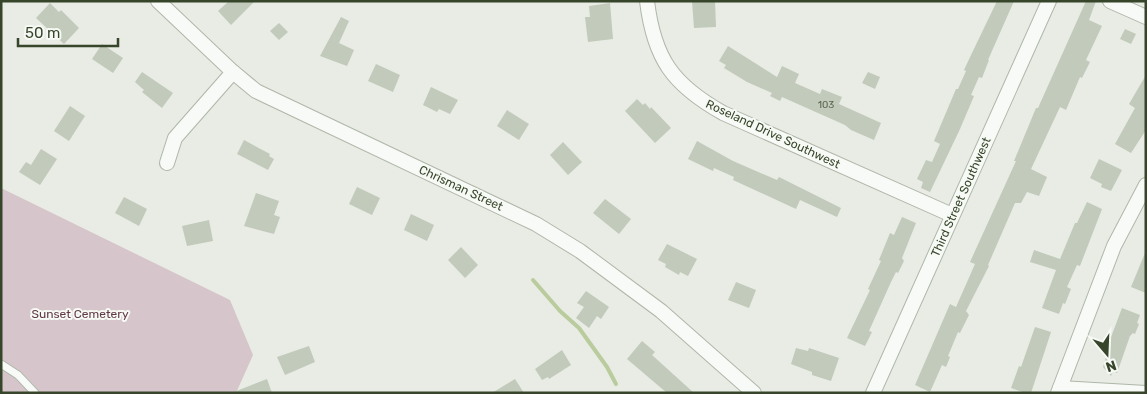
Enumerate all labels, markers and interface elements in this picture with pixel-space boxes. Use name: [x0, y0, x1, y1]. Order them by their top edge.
scale bar: [18, 15, 118, 47]
text: 50 m: [25, 24, 60, 42]
street label: Roseland Drive Southwest: [704, 97, 843, 171]
house number: 103: [818, 99, 834, 111]
street label: Third Street Southwest: [928, 135, 994, 259]
street label: Chrisman Street: [417, 162, 506, 214]
park label: Sunset Cemetery: [31, 307, 129, 321]
north arrow: [1082, 329, 1132, 379]
text: N: [1104, 356, 1119, 375]

